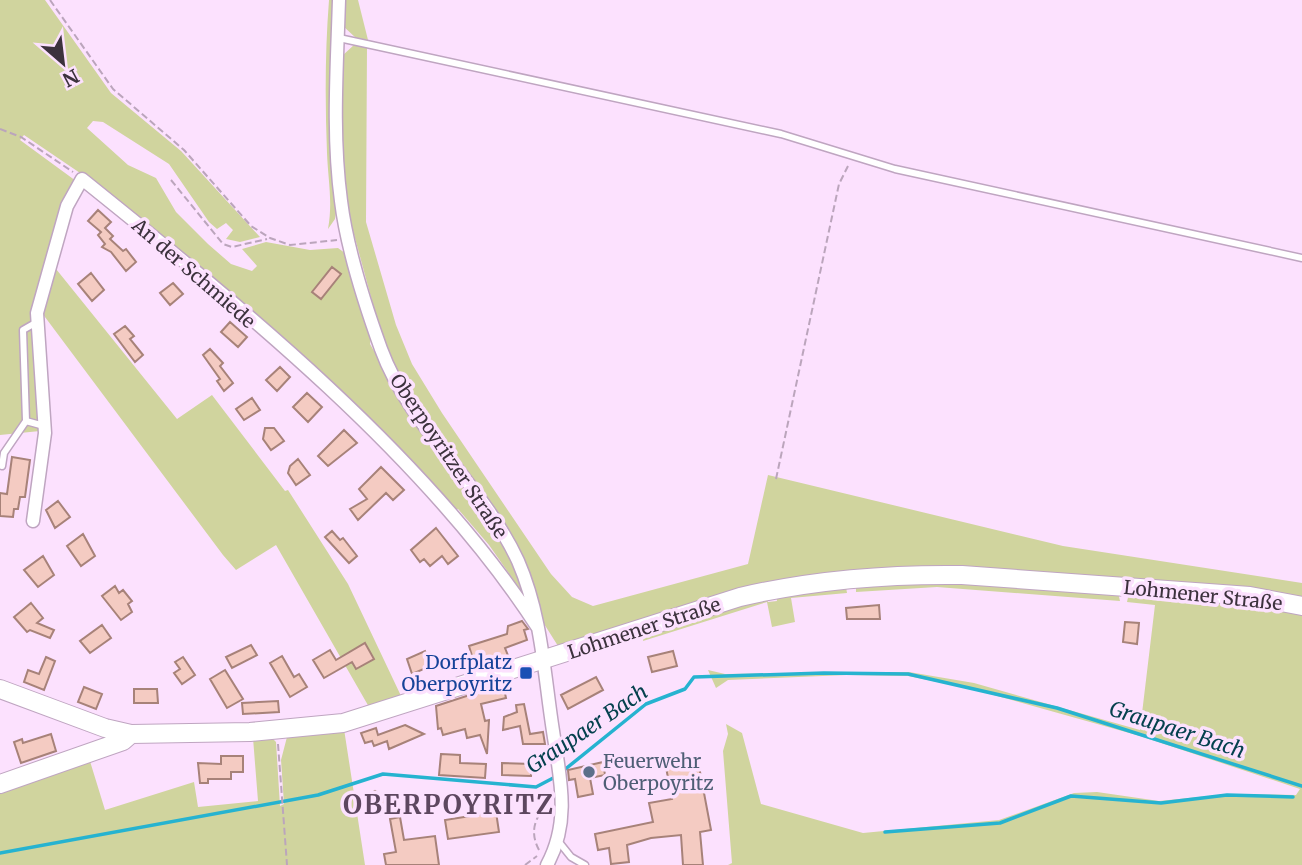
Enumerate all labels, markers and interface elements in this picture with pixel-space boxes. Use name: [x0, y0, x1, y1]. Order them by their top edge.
north arrow: [28, 28, 98, 98]
text: N: [59, 64, 83, 92]
street label: An der Schmiede: [127, 212, 260, 333]
street label: Oberpoyritzer Straße: [385, 369, 513, 543]
street label: Lohmener Straße: [1122, 575, 1284, 615]
street label: Lohmener Straße: [564, 592, 724, 664]
place label: Dorfplatz Oberpoyritz: [401, 650, 512, 696]
marker: Dorfplatz Oberpoyritz: [518, 665, 534, 681]
water label: Graupaer Bach: [521, 678, 653, 779]
water label: Graupaer Bach: [1106, 695, 1248, 764]
place label: Feuerwehr Oberpoyritz: [603, 749, 714, 795]
marker: Feuerwehr Oberpoyritz: [581, 764, 597, 780]
district label: OBERPOYRITZ: [343, 788, 555, 821]

